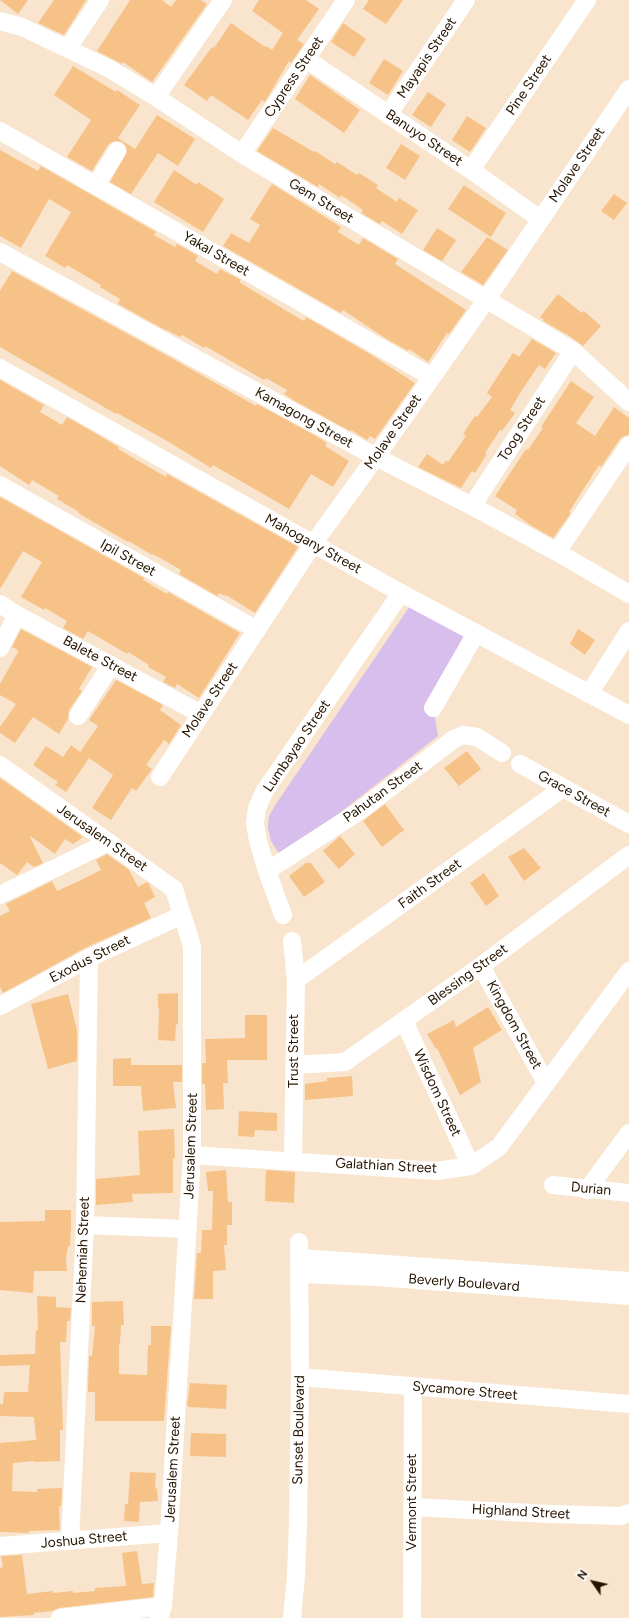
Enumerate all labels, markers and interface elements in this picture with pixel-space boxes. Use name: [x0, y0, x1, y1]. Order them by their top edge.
street label: Mayapis Street: [394, 14, 460, 102]
street label: Cypress Street: [261, 33, 327, 121]
street label: Pine Street: [503, 52, 555, 118]
street label: Banuyo Street: [382, 106, 466, 170]
street label: Molave Street: [546, 124, 608, 206]
street label: Gem Street: [285, 175, 357, 227]
street label: Yakal Street: [180, 228, 252, 280]
street label: Kamagong Street: [252, 384, 356, 452]
street label: Molave Street: [361, 391, 425, 473]
street label: Toog Street: [495, 393, 549, 465]
street label: Mahogany Street: [262, 510, 364, 578]
street label: Ipil Street: [97, 536, 159, 580]
street label: Balete Street: [60, 632, 140, 686]
street label: Molave Street: [179, 659, 241, 741]
street label: Lumbayao Street: [260, 697, 334, 795]
street label: Pahutan Street: [340, 758, 426, 826]
street label: Grace Street: [535, 767, 613, 821]
street label: Jerusalem Street: [54, 801, 150, 875]
street label: Faith Street: [395, 856, 465, 912]
street label: Exodus Street: [47, 931, 133, 987]
street label: Blessing Street: [425, 941, 511, 1009]
street label: Kingdom Street: [483, 978, 545, 1072]
street label: Trust Street: [286, 1014, 302, 1088]
street label: Wisdom Street: [410, 1047, 464, 1139]
street label: Jerusalem Street: [181, 1093, 201, 1199]
street label: Galathian Street: [335, 1155, 437, 1177]
street label: Durian: [570, 1179, 612, 1199]
street label: Nehemiah Street: [73, 1196, 93, 1304]
street label: Beverly Boulevard: [408, 1271, 520, 1295]
street label: Sunset Boulevard: [290, 1375, 308, 1485]
street label: Sycamore Street: [412, 1378, 518, 1404]
street label: Jerusalem Street: [162, 1415, 184, 1523]
street label: Vermont Street: [404, 1453, 420, 1551]
street label: Highland Street: [471, 1501, 571, 1523]
street label: Joshua Street: [40, 1528, 128, 1552]
north arrow: [573, 1562, 613, 1602]
text: N: [575, 1568, 590, 1582]

